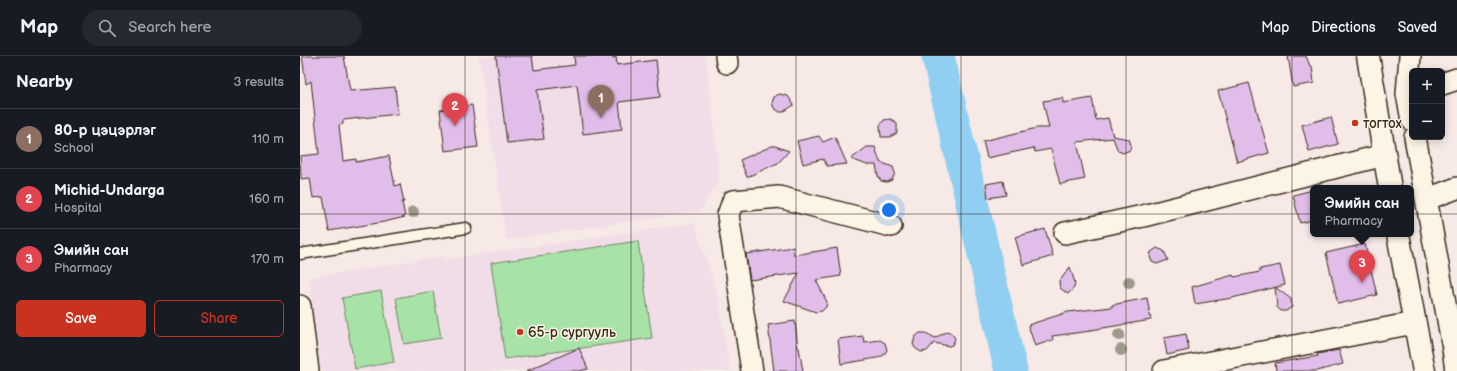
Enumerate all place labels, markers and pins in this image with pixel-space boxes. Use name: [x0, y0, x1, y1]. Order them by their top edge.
pin: 1: [588, 85, 614, 118]
pin: 2: [442, 93, 468, 126]
place label: тогтох: [1363, 115, 1402, 132]
marker: тогтох: [1350, 118, 1360, 128]
pin: 3: [1349, 250, 1375, 283]
place label: 65-р сургууль: [528, 324, 616, 341]
marker: 65-р сургууль: [515, 327, 525, 337]

